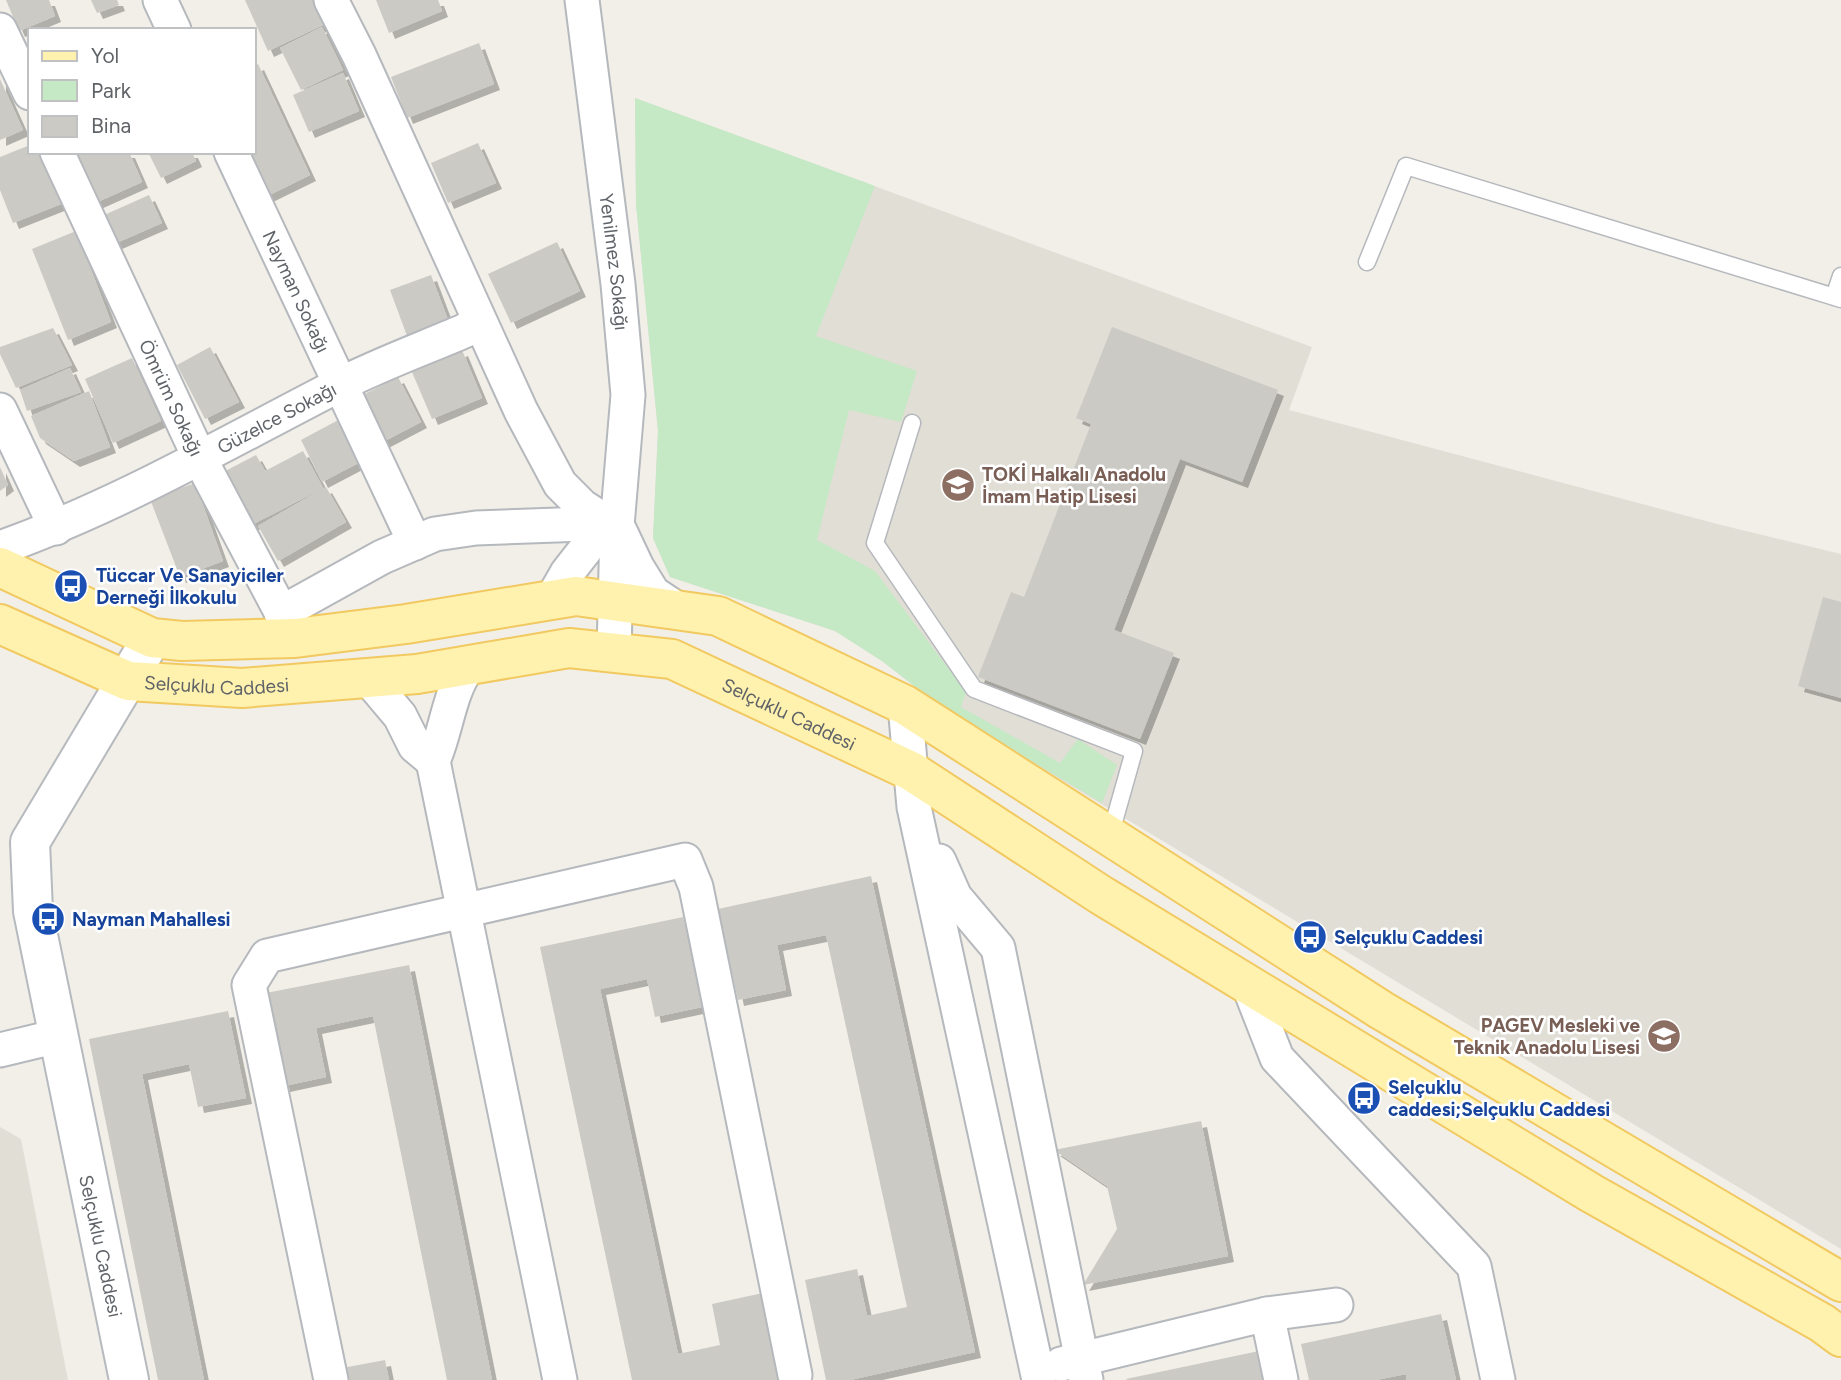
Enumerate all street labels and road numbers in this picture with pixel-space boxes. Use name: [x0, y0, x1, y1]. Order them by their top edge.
street label: Yenilmez Sokağı: [595, 192, 633, 331]
street label: Nayman Sokağı: [258, 227, 335, 356]
street label: Ömrüm Sokağı: [134, 336, 208, 460]
street label: Güzelce Sokağı: [213, 377, 340, 459]
street label: Selçuklu Caddesi: [144, 671, 290, 700]
street label: Selçuklu Caddesi: [718, 673, 859, 756]
street label: Selçuklu Caddesi: [74, 1173, 127, 1319]

